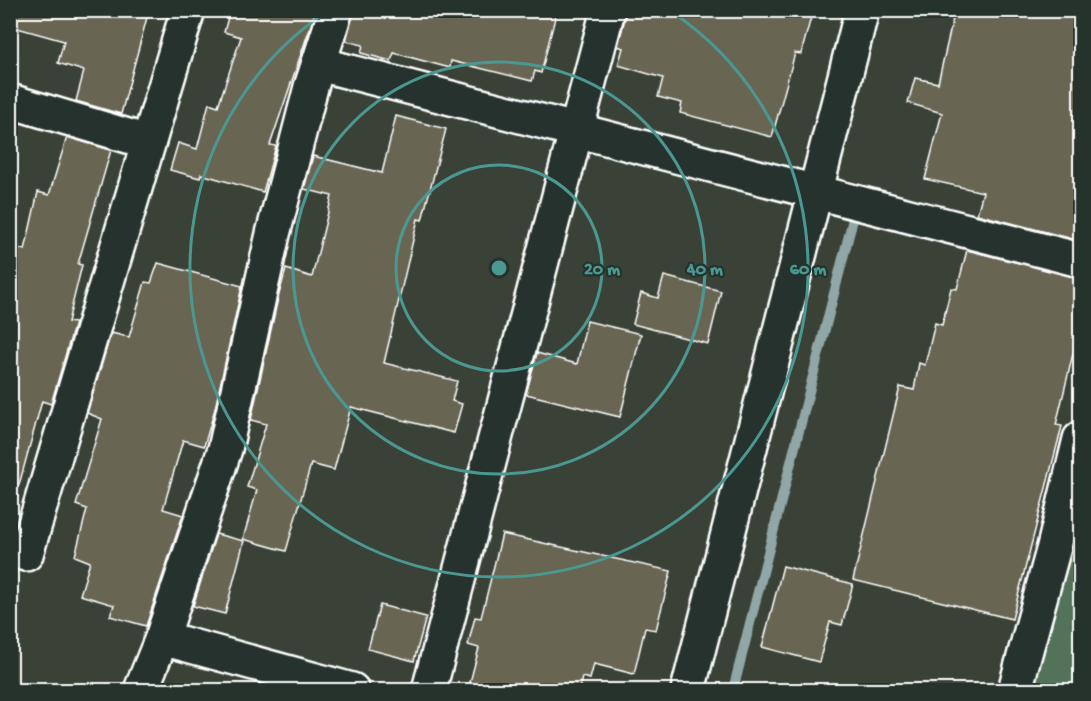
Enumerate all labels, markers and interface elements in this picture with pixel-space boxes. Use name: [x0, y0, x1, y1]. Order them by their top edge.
centre of rings: [489, 258, 509, 278]
text: 20 m: [584, 260, 620, 281]
text: 40 m: [686, 260, 723, 281]
text: 60 m: [790, 260, 826, 281]

